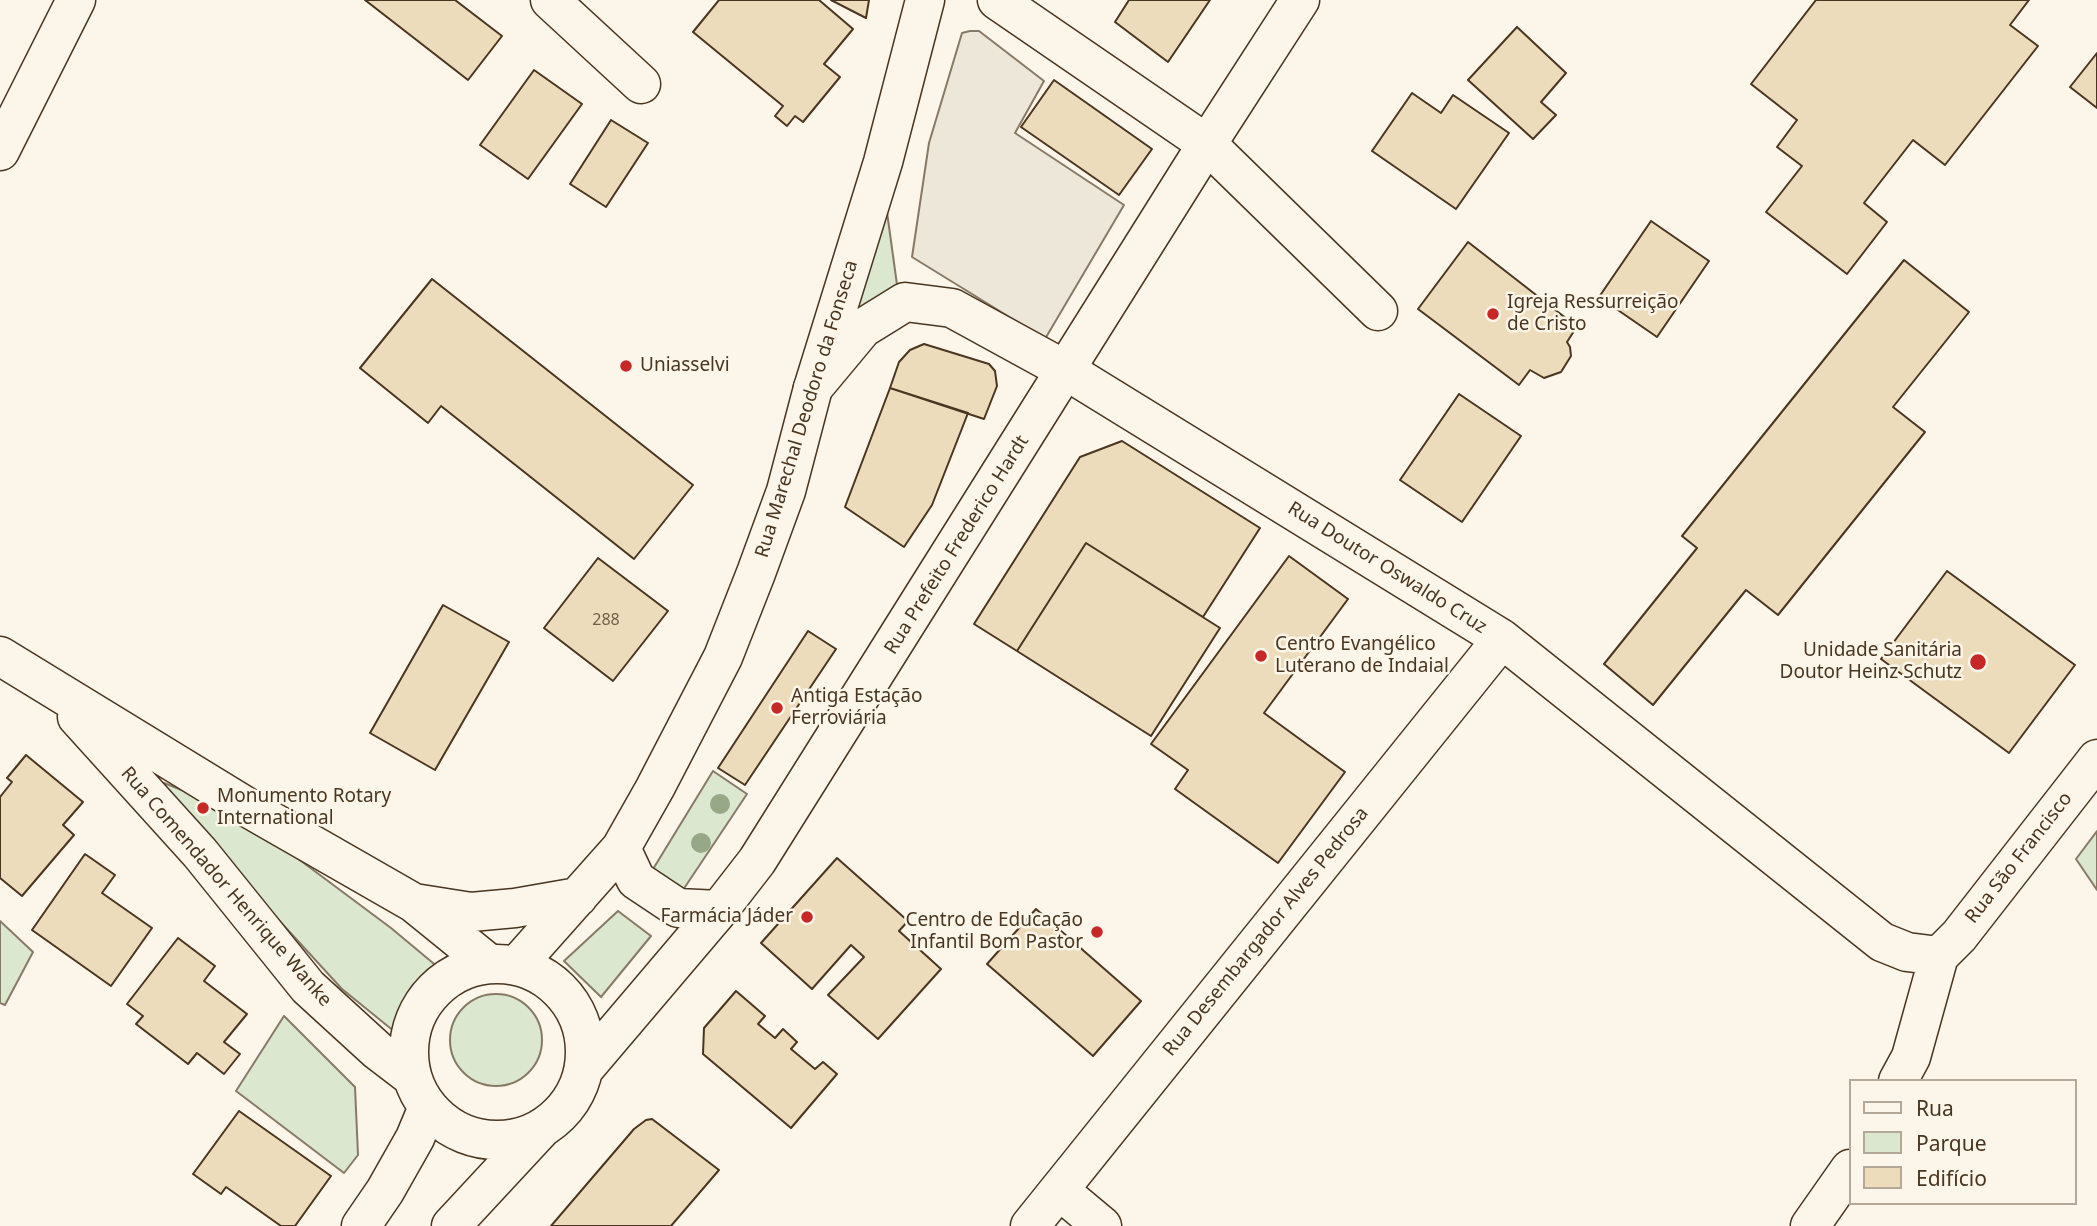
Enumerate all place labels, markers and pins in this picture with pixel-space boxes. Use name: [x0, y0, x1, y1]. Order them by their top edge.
place label: Igreja Ressurreição de Cristo: [1507, 292, 1678, 336]
marker: Igreja Ressurreição de Cristo: [1485, 306, 1501, 322]
place label: Uniasselvi: [640, 355, 730, 377]
marker: Uniasselvi: [618, 358, 634, 374]
place label: Centro Evangélico Luterano de Indaial: [1275, 634, 1449, 678]
place label: Unidade Sanitária Doutor Heinz Schutz: [1780, 640, 1962, 684]
marker: Centro Evangélico Luterano de Indaial: [1253, 648, 1269, 664]
marker: Unidade Sanitária Doutor Heinz Schutz: [1968, 652, 1988, 672]
place label: Antiga Estação Ferroviária: [791, 686, 922, 730]
marker: Antiga Estação Ferroviária: [769, 700, 785, 716]
place label: Monumento Rotary International: [217, 786, 391, 830]
marker: Monumento Rotary International: [195, 800, 211, 816]
place label: Farmácia Jáder: [660, 906, 793, 928]
marker: Farmácia Jáder: [799, 909, 815, 925]
place label: Centro de Educação Infantil Bom Pastor: [905, 910, 1083, 954]
marker: Centro de Educação Infantil Bom Pastor: [1089, 924, 1105, 940]

